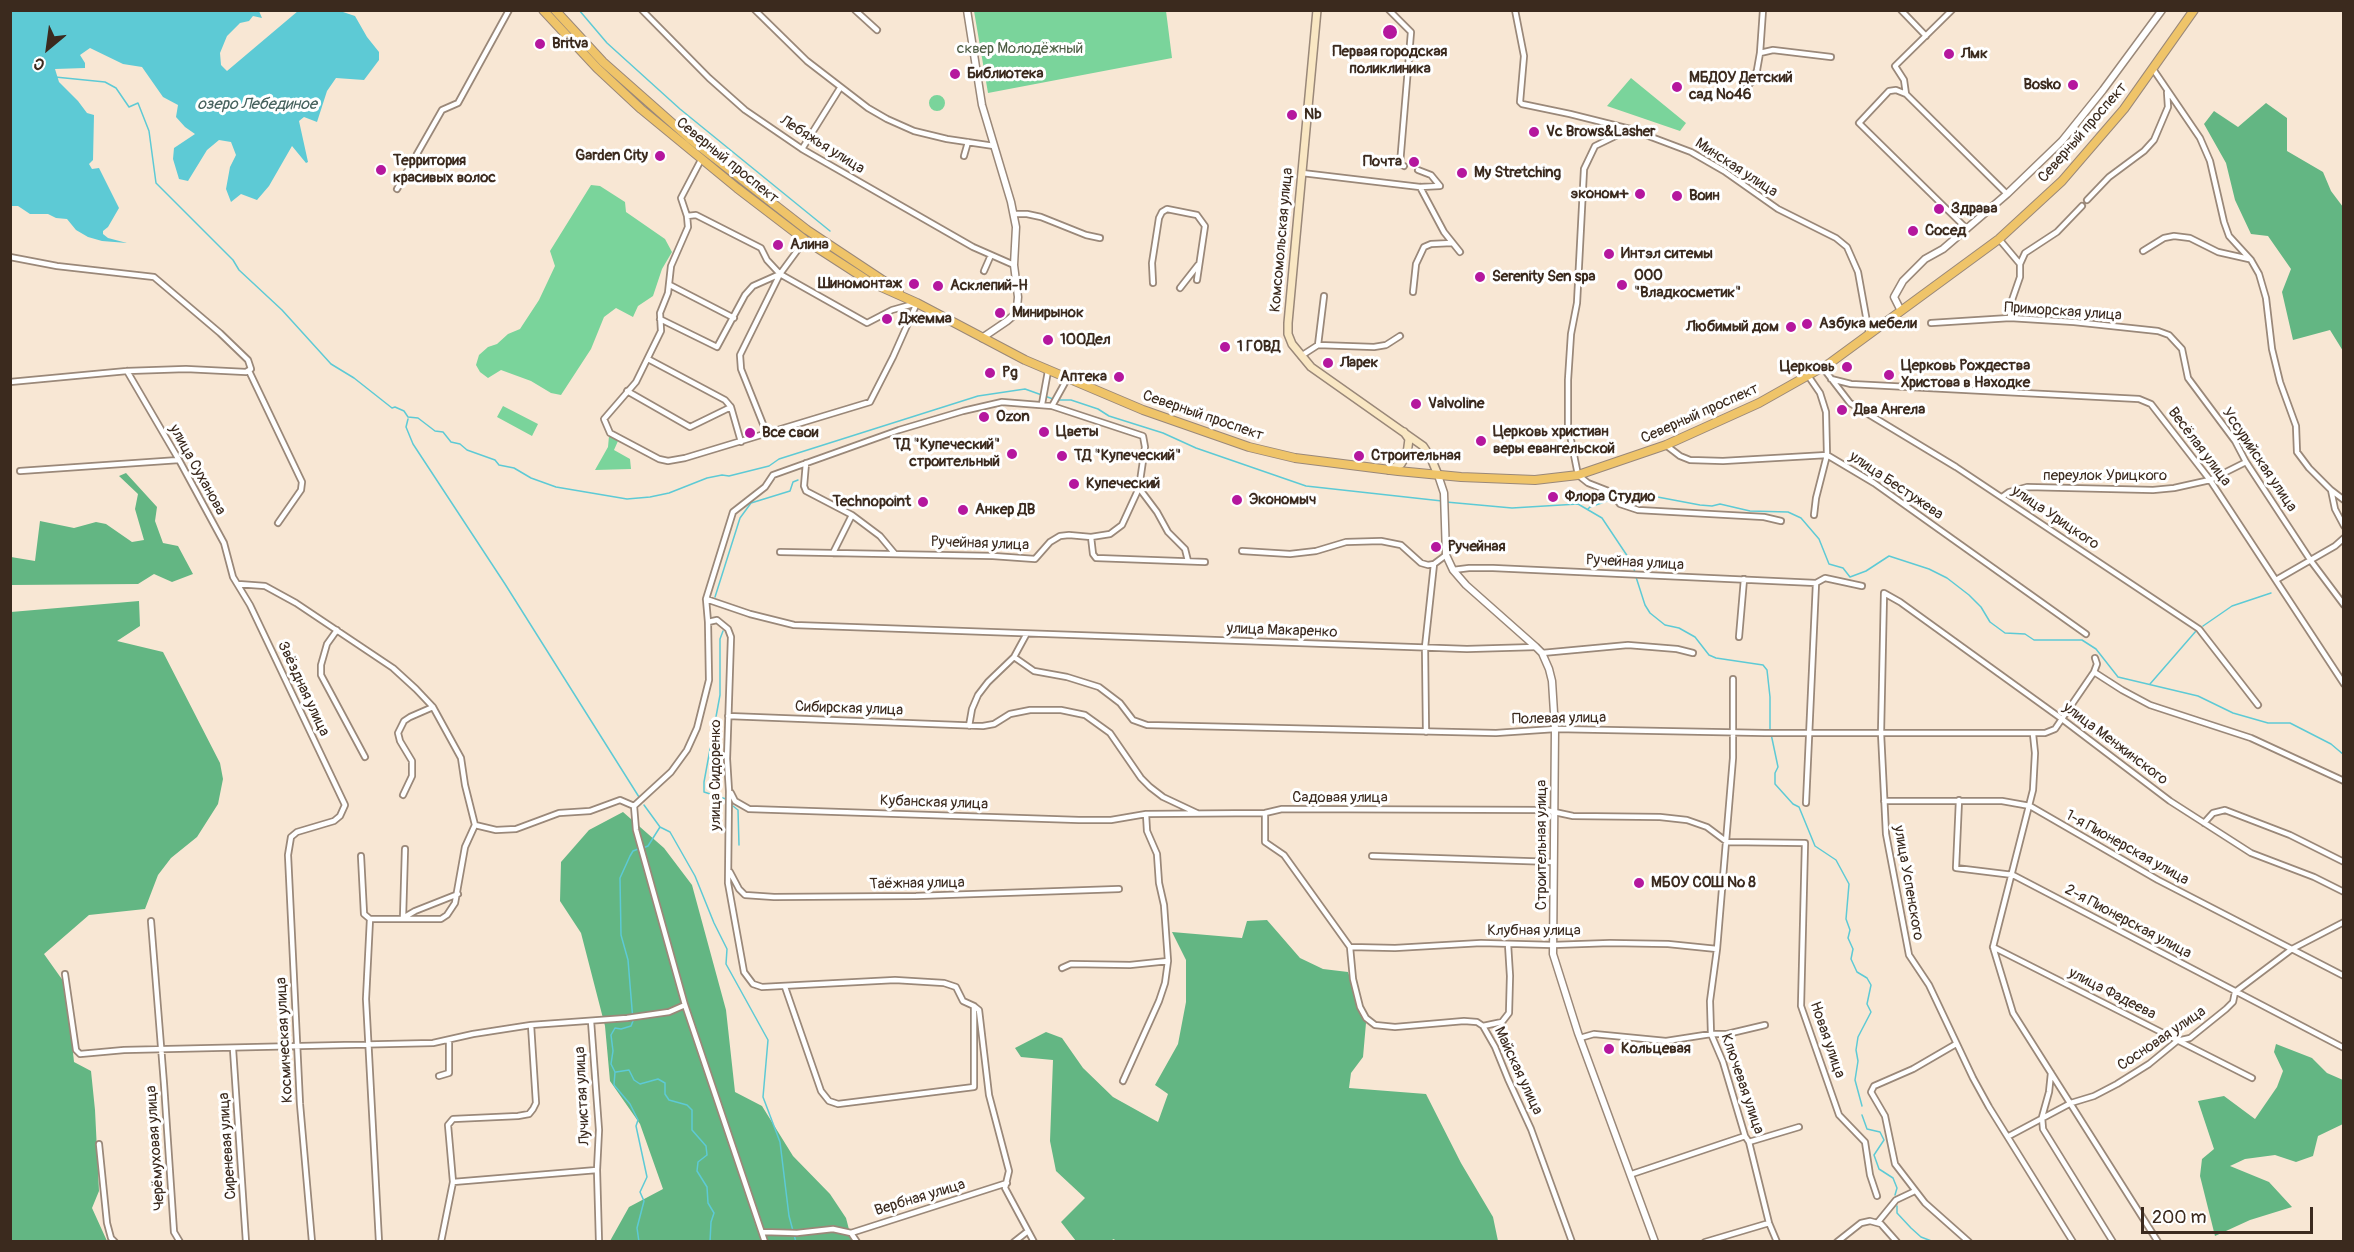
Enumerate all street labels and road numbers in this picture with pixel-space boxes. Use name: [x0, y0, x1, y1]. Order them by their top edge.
street label: Северный проспект: [2035, 79, 2131, 187]
street label: Лебяжья улица: [776, 112, 868, 178]
street label: Северный проспект: [672, 114, 782, 208]
street label: Минская улица: [1691, 135, 1781, 201]
street label: Комсомольская улица: [1267, 167, 1297, 313]
street label: Приморская улица: [2004, 299, 2122, 325]
street label: Северный проспект: [1638, 380, 1762, 448]
street label: Северный проспект: [1140, 387, 1266, 445]
street label: Весёлая улица: [2163, 404, 2235, 490]
street label: Уссурийская улица: [2218, 405, 2300, 515]
street label: улица Суханова: [165, 422, 229, 518]
street label: улица Бестужева: [1846, 448, 1946, 524]
street label: переулок Урицкого: [2043, 467, 2167, 485]
street label: улица Урицкого: [2008, 482, 2102, 554]
street label: Ручейная улица: [931, 533, 1029, 555]
street label: Ручейная улица: [1586, 551, 1684, 575]
street label: улица Макаренко: [1226, 620, 1338, 642]
street label: Звёздная улица: [273, 639, 333, 739]
street label: Сибирская улица: [795, 698, 903, 720]
street label: улица Менжинского: [2059, 699, 2171, 789]
street label: Полевая улица: [1512, 709, 1606, 729]
street label: улица Сидоренко: [707, 719, 725, 831]
street label: Строительная улица: [1533, 780, 1551, 910]
street label: Садовая улица: [1292, 789, 1388, 807]
street label: Кубанская улица: [880, 792, 988, 814]
street label: 1-я Пионерская улица: [2062, 807, 2192, 889]
street label: улица Успенского: [1889, 824, 1927, 942]
street label: Таёжная улица: [869, 874, 965, 894]
street label: 2-я Пионерская улица: [2062, 881, 2194, 963]
street label: Клубная улица: [1487, 922, 1581, 940]
street label: улица Фадеева: [2065, 964, 2159, 1024]
street label: Космическая улица: [273, 977, 297, 1103]
street label: Новая улица: [1806, 999, 1848, 1081]
street label: Сосновая улица: [2114, 1003, 2210, 1075]
street label: Майская улица: [1490, 1024, 1546, 1118]
street label: Ключевая улица: [1716, 1031, 1768, 1137]
street label: Лучистая улица: [571, 1046, 595, 1146]
street label: Черёмуховая улица: [143, 1085, 169, 1211]
street label: Сиреневая улица: [215, 1092, 241, 1200]
street label: Вербная улица: [873, 1176, 967, 1220]

